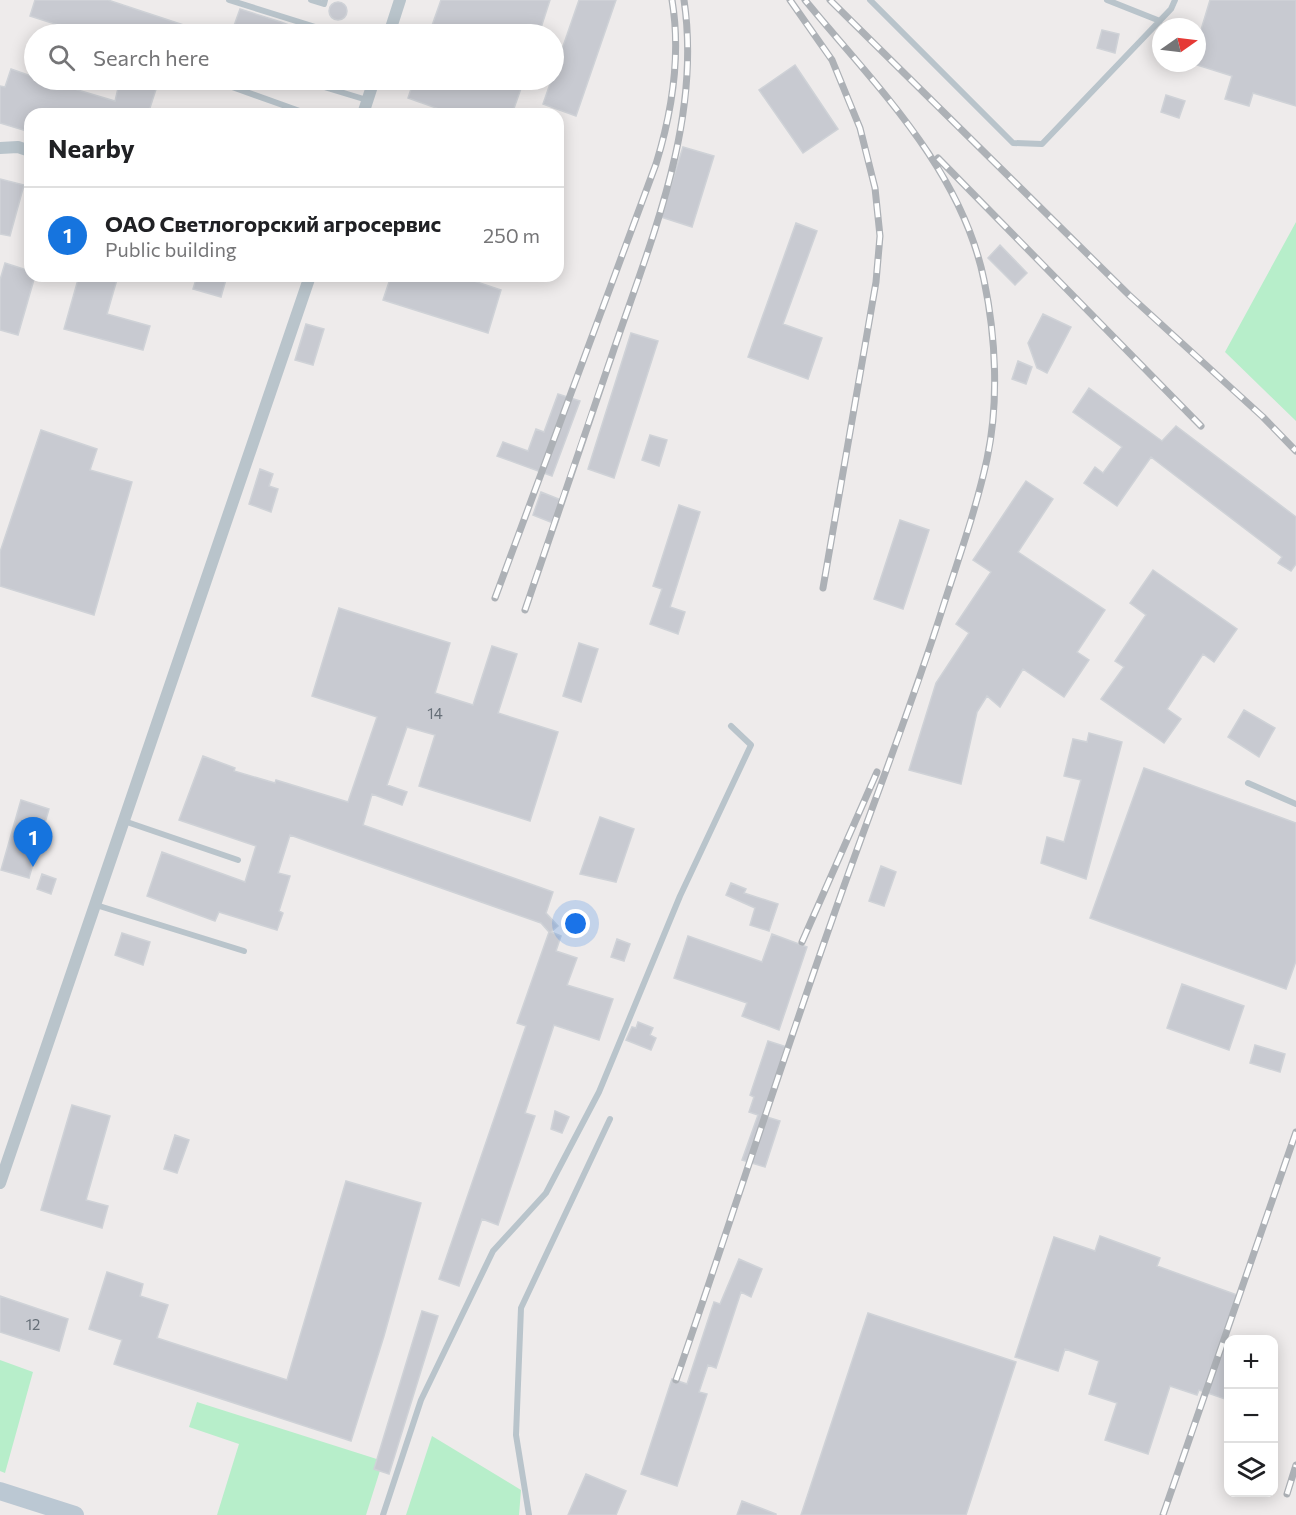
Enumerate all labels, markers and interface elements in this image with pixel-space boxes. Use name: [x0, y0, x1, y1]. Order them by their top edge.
north arrow: [1152, 18, 1206, 72]
search box: [24, 24, 564, 90]
icon: search: [45, 41, 78, 74]
text: Search here: [93, 44, 209, 71]
text: Nearby: [48, 132, 135, 163]
text: ОАО Светлогорский агросервис: [105, 210, 441, 237]
text: 1: [63, 223, 72, 247]
text: 250 m: [483, 223, 540, 247]
text: Public building: [105, 237, 237, 261]
house number: 14: [427, 704, 443, 722]
pin: 1: [14, 818, 52, 867]
your location: [561, 909, 590, 938]
house number: 12: [26, 1315, 40, 1333]
map controls: [1224, 1335, 1278, 1497]
button: +: [1224, 1335, 1278, 1389]
button: −: [1224, 1389, 1278, 1443]
button: layers: [1224, 1443, 1278, 1497]

